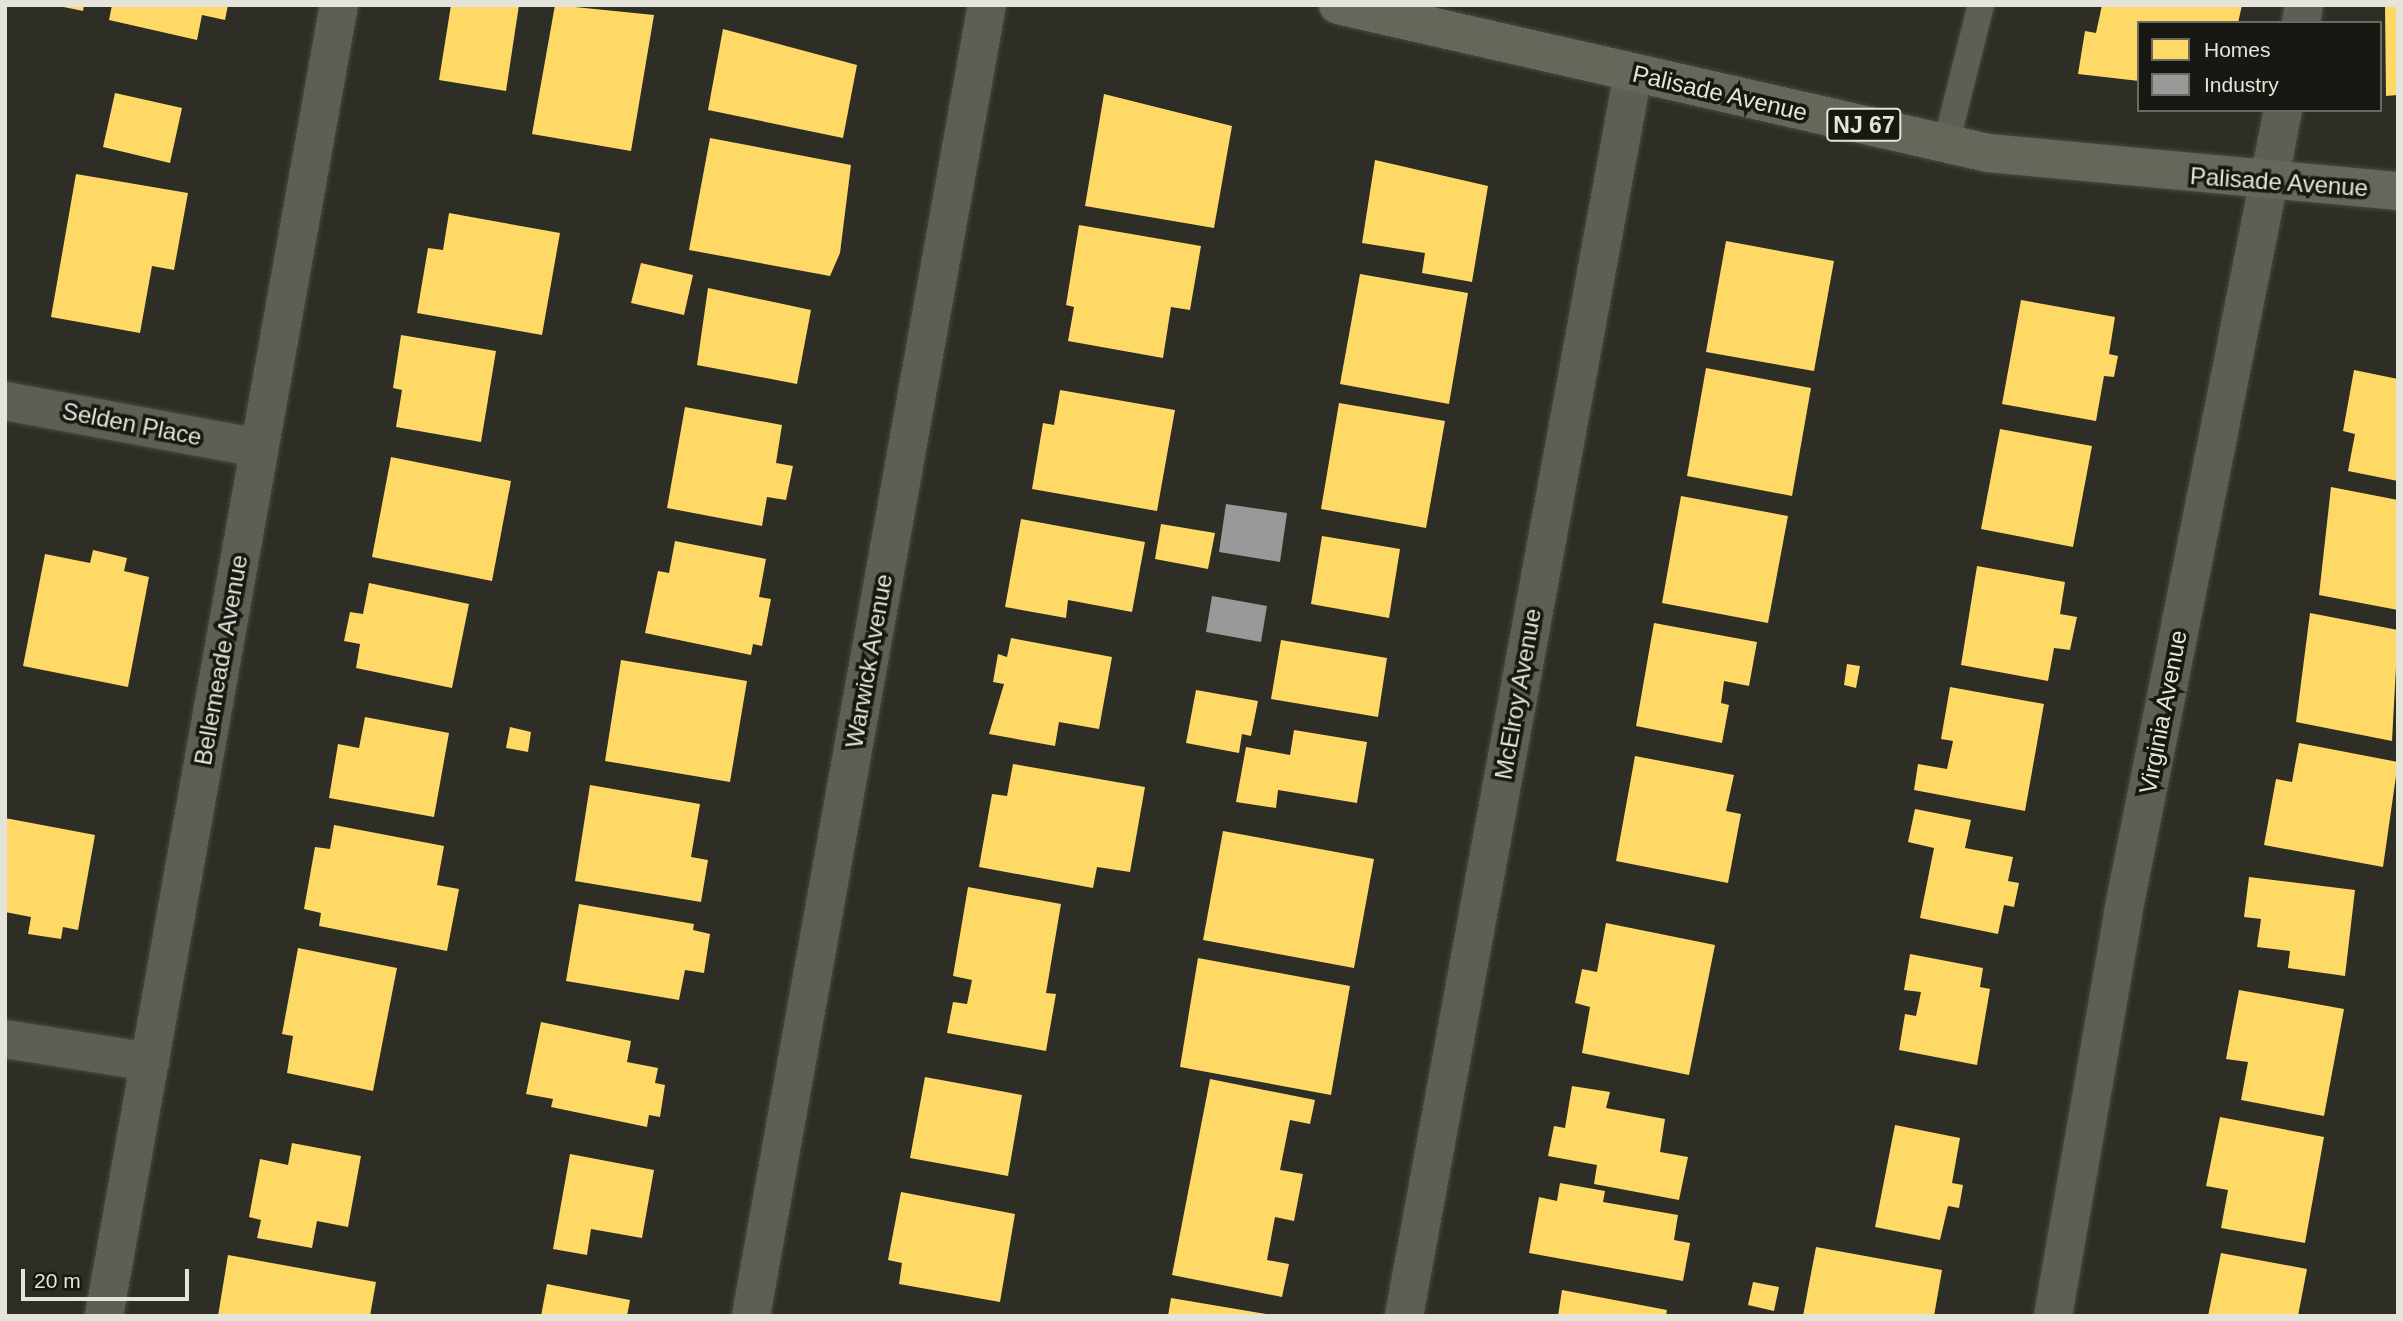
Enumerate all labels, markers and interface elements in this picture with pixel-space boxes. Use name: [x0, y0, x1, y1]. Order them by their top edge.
legend: [2137, 21, 2382, 112]
text: Homes: [2204, 38, 2271, 61]
street label: Palisade Avenue: [1629, 59, 1811, 127]
text: Industry: [2204, 73, 2279, 96]
road number: NJ 67: [1826, 106, 1902, 144]
street label: Palisade Avenue: [2188, 161, 2370, 203]
street label: Selden Place: [60, 396, 204, 452]
street label: Bellemeade Avenue: [188, 552, 254, 768]
street label: Warwick Avenue: [839, 571, 899, 751]
street label: McElroy Avenue: [1489, 606, 1547, 782]
street label: Virginia Avenue: [2133, 627, 2193, 797]
scale bar: [24, 1254, 192, 1298]
text: 20 m: [34, 1269, 81, 1292]

